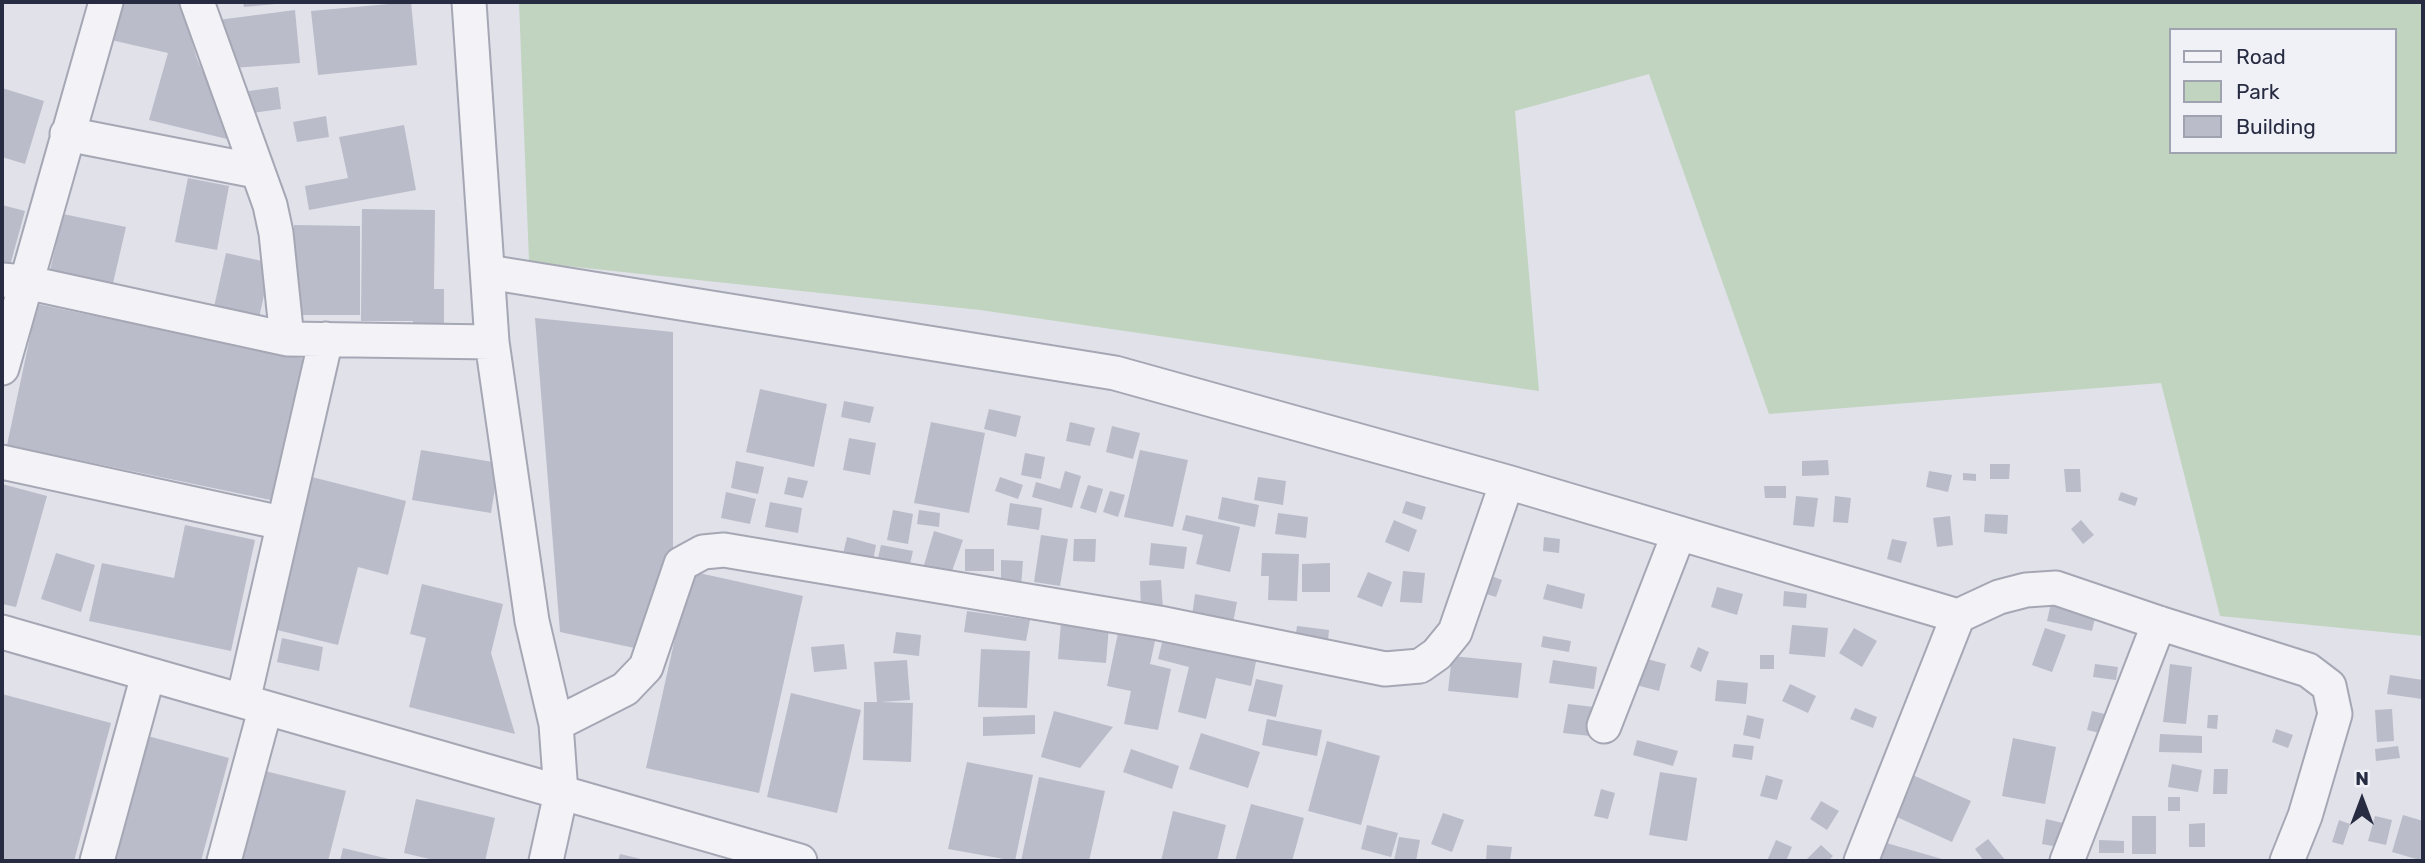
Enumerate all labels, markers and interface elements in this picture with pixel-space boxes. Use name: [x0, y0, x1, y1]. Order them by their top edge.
legend: [2170, 28, 2397, 154]
text: Road: [2236, 44, 2286, 69]
text: Park: [2236, 79, 2280, 104]
text: Building: [2236, 114, 2316, 139]
north arrow: [2327, 765, 2397, 835]
text: N: [2355, 767, 2369, 790]

